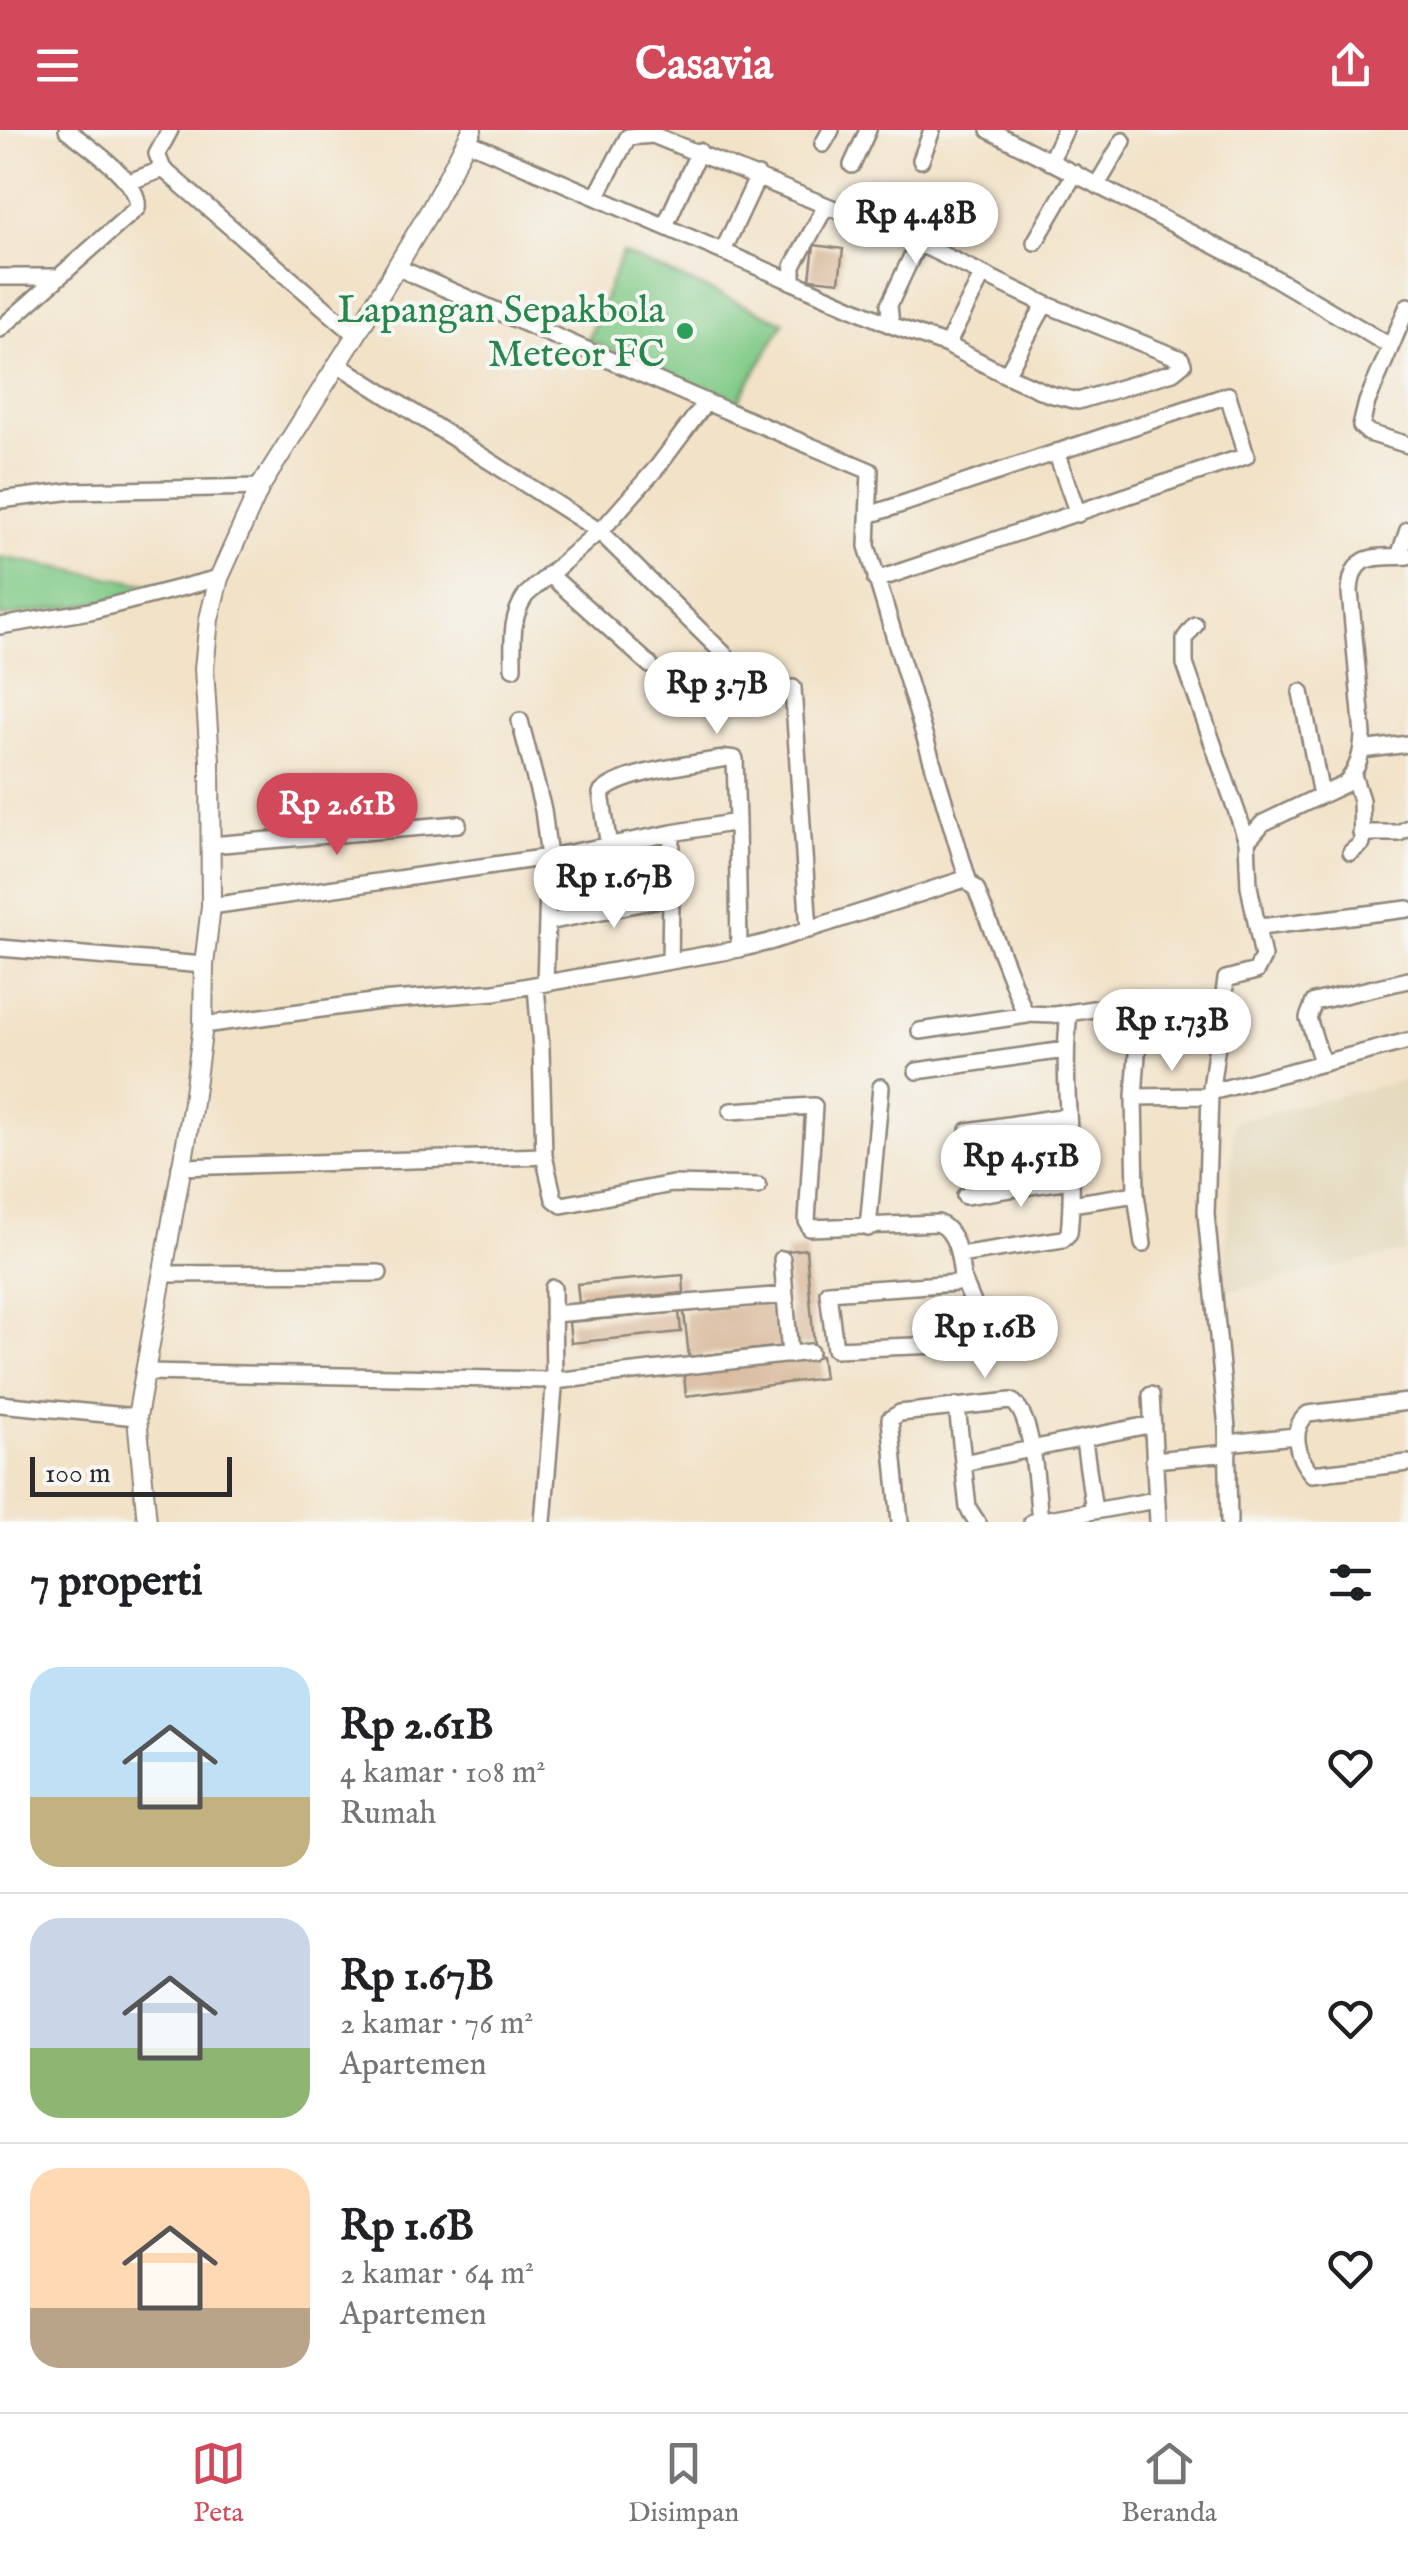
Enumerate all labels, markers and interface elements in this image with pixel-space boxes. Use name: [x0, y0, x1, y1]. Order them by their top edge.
text: Casavia: [635, 37, 773, 94]
icon: menu: [30, 38, 85, 93]
icon: share: [1323, 38, 1378, 93]
pin: Rp 4.48B: [813, 182, 1019, 267]
text: Rp 4.48B: [855, 194, 977, 235]
place label: Lapangan Sepakbola Meteor FC: [337, 288, 666, 380]
marker: Lapangan Sepakbola Meteor FC: [674, 320, 696, 342]
pin: Rp 3.7B: [625, 652, 809, 737]
text: Rp 3.7B: [666, 664, 768, 705]
pin: Rp 2.61B: [234, 773, 440, 858]
text: Rp 2.61B: [279, 785, 395, 826]
pin: Rp 1.67B: [511, 846, 717, 931]
text: Rp 1.67B: [556, 858, 672, 899]
pin: Rp 1.73B: [1069, 989, 1275, 1074]
text: Rp 1.73B: [1115, 1001, 1229, 1042]
pin: Rp 4.51B: [918, 1125, 1124, 1210]
text: Rp 4.51B: [963, 1137, 1079, 1178]
pin: Rp 1.6B: [893, 1296, 1077, 1381]
text: Rp 1.6B: [934, 1308, 1036, 1349]
scale bar: [30, 1452, 232, 1496]
text: 100 m: [45, 1457, 111, 1492]
icon: filters: [1323, 1555, 1378, 1610]
text: 7 properti: [30, 1556, 203, 1609]
text: Rp 2.61B: [340, 1700, 493, 1753]
icon: home: [110, 1707, 230, 1827]
icon: heart: [1323, 1740, 1378, 1795]
text: 4 kamar · 108 m²: [340, 1753, 546, 1794]
text: Rumah: [340, 1794, 436, 1835]
text: Rp 1.67B: [340, 1951, 493, 2004]
icon: home: [110, 1958, 230, 2078]
icon: heart: [1323, 1991, 1378, 2046]
text: 2 kamar · 76 m²: [340, 2004, 533, 2045]
text: Apartemen: [340, 2045, 487, 2086]
text: Rp 1.6B: [340, 2201, 474, 2254]
icon: home: [110, 2208, 230, 2328]
icon: heart: [1323, 2241, 1378, 2296]
text: 2 kamar · 64 m²: [340, 2254, 534, 2295]
text: Apartemen: [340, 2295, 487, 2336]
tab: Peta: [191, 2436, 246, 2531]
tab: Disimpan: [628, 2436, 739, 2531]
tab: Beranda: [1121, 2436, 1217, 2531]

